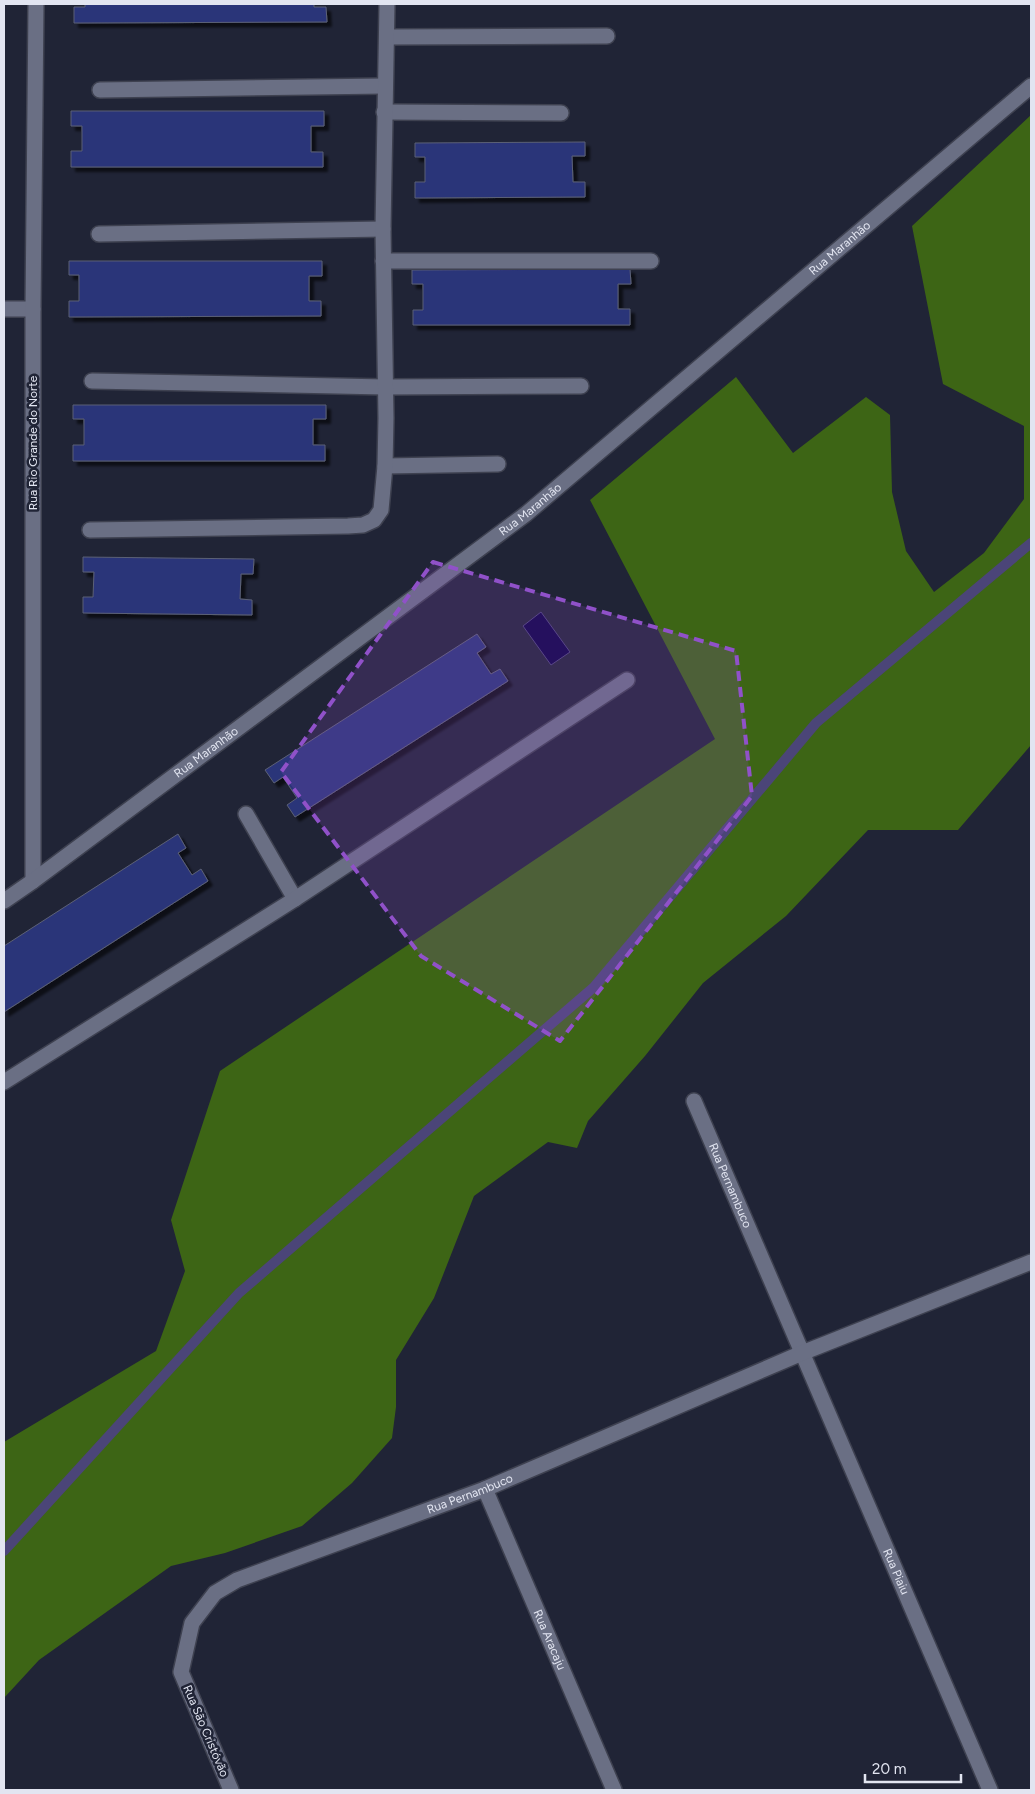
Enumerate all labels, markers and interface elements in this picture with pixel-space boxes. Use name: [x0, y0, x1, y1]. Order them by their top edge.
street label: Rua Maranhão: [806, 218, 873, 278]
street label: Rua Rio Grande do Norte: [26, 375, 40, 510]
street label: Rua Maranhão: [496, 480, 564, 539]
street label: Rua Maranhão: [171, 724, 241, 781]
street label: Rua Pernambuco: [706, 1141, 755, 1230]
street label: Rua Pernambuco: [425, 1471, 515, 1517]
street label: Rua Piaiu: [880, 1546, 912, 1597]
street label: Rua Aracaju: [531, 1607, 569, 1672]
street label: Rua São Cristóvão: [180, 1683, 232, 1779]
scale bar: [865, 1752, 961, 1784]
text: 20 m: [872, 1760, 906, 1778]

